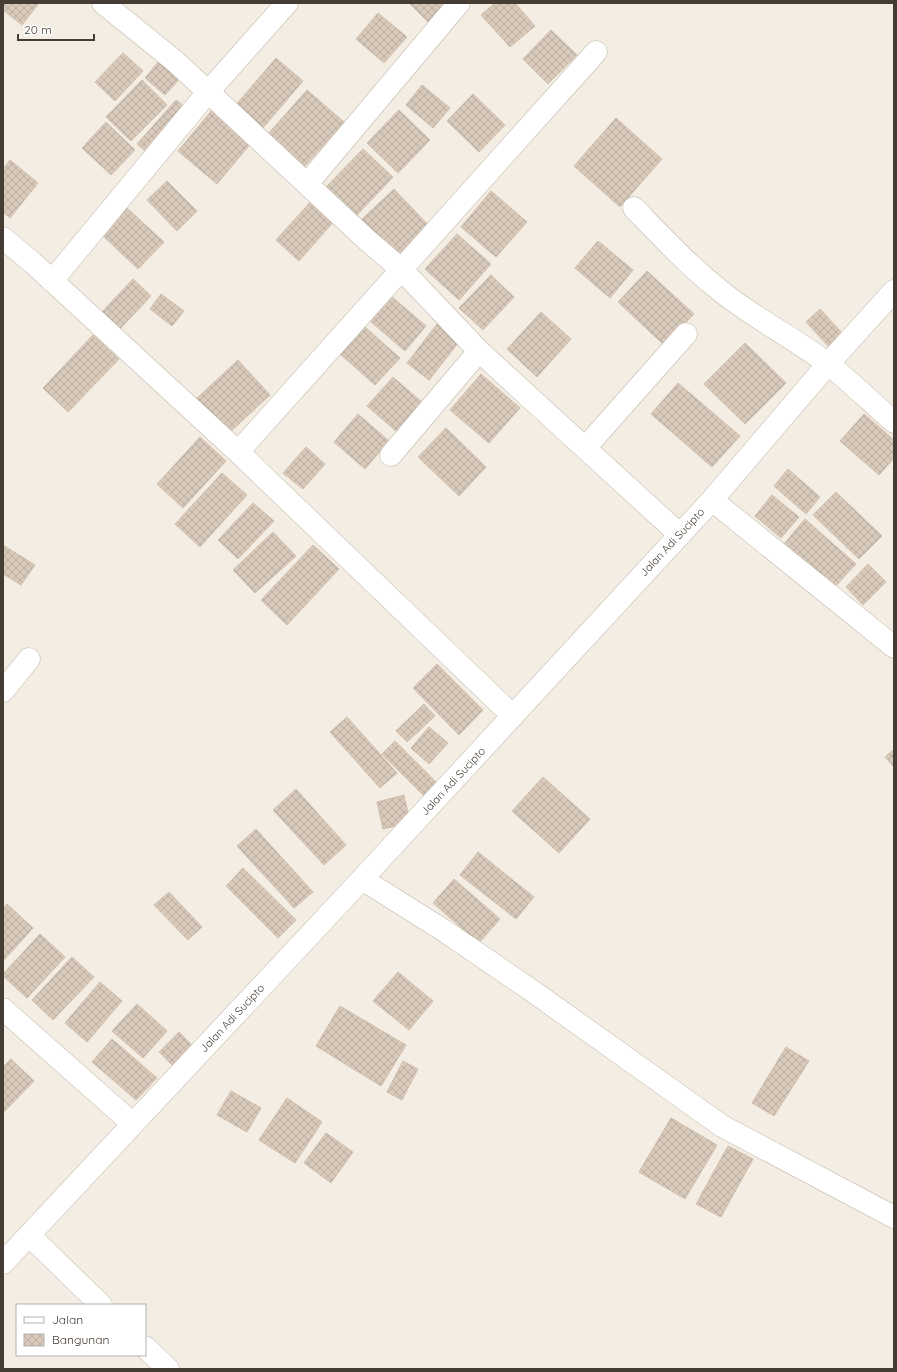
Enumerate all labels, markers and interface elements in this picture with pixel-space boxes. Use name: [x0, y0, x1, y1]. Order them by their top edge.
scale bar: [18, 16, 94, 42]
text: 20 m: [24, 22, 52, 37]
street label: Jalan Adi Sucipto: [637, 505, 707, 579]
street label: Jalan Adi Sucipto: [418, 744, 488, 818]
street label: Jalan Adi Sucipto: [197, 981, 267, 1055]
legend: [16, 1304, 146, 1356]
text: Jalan: [52, 1312, 83, 1327]
text: Bangunan: [52, 1332, 109, 1347]

